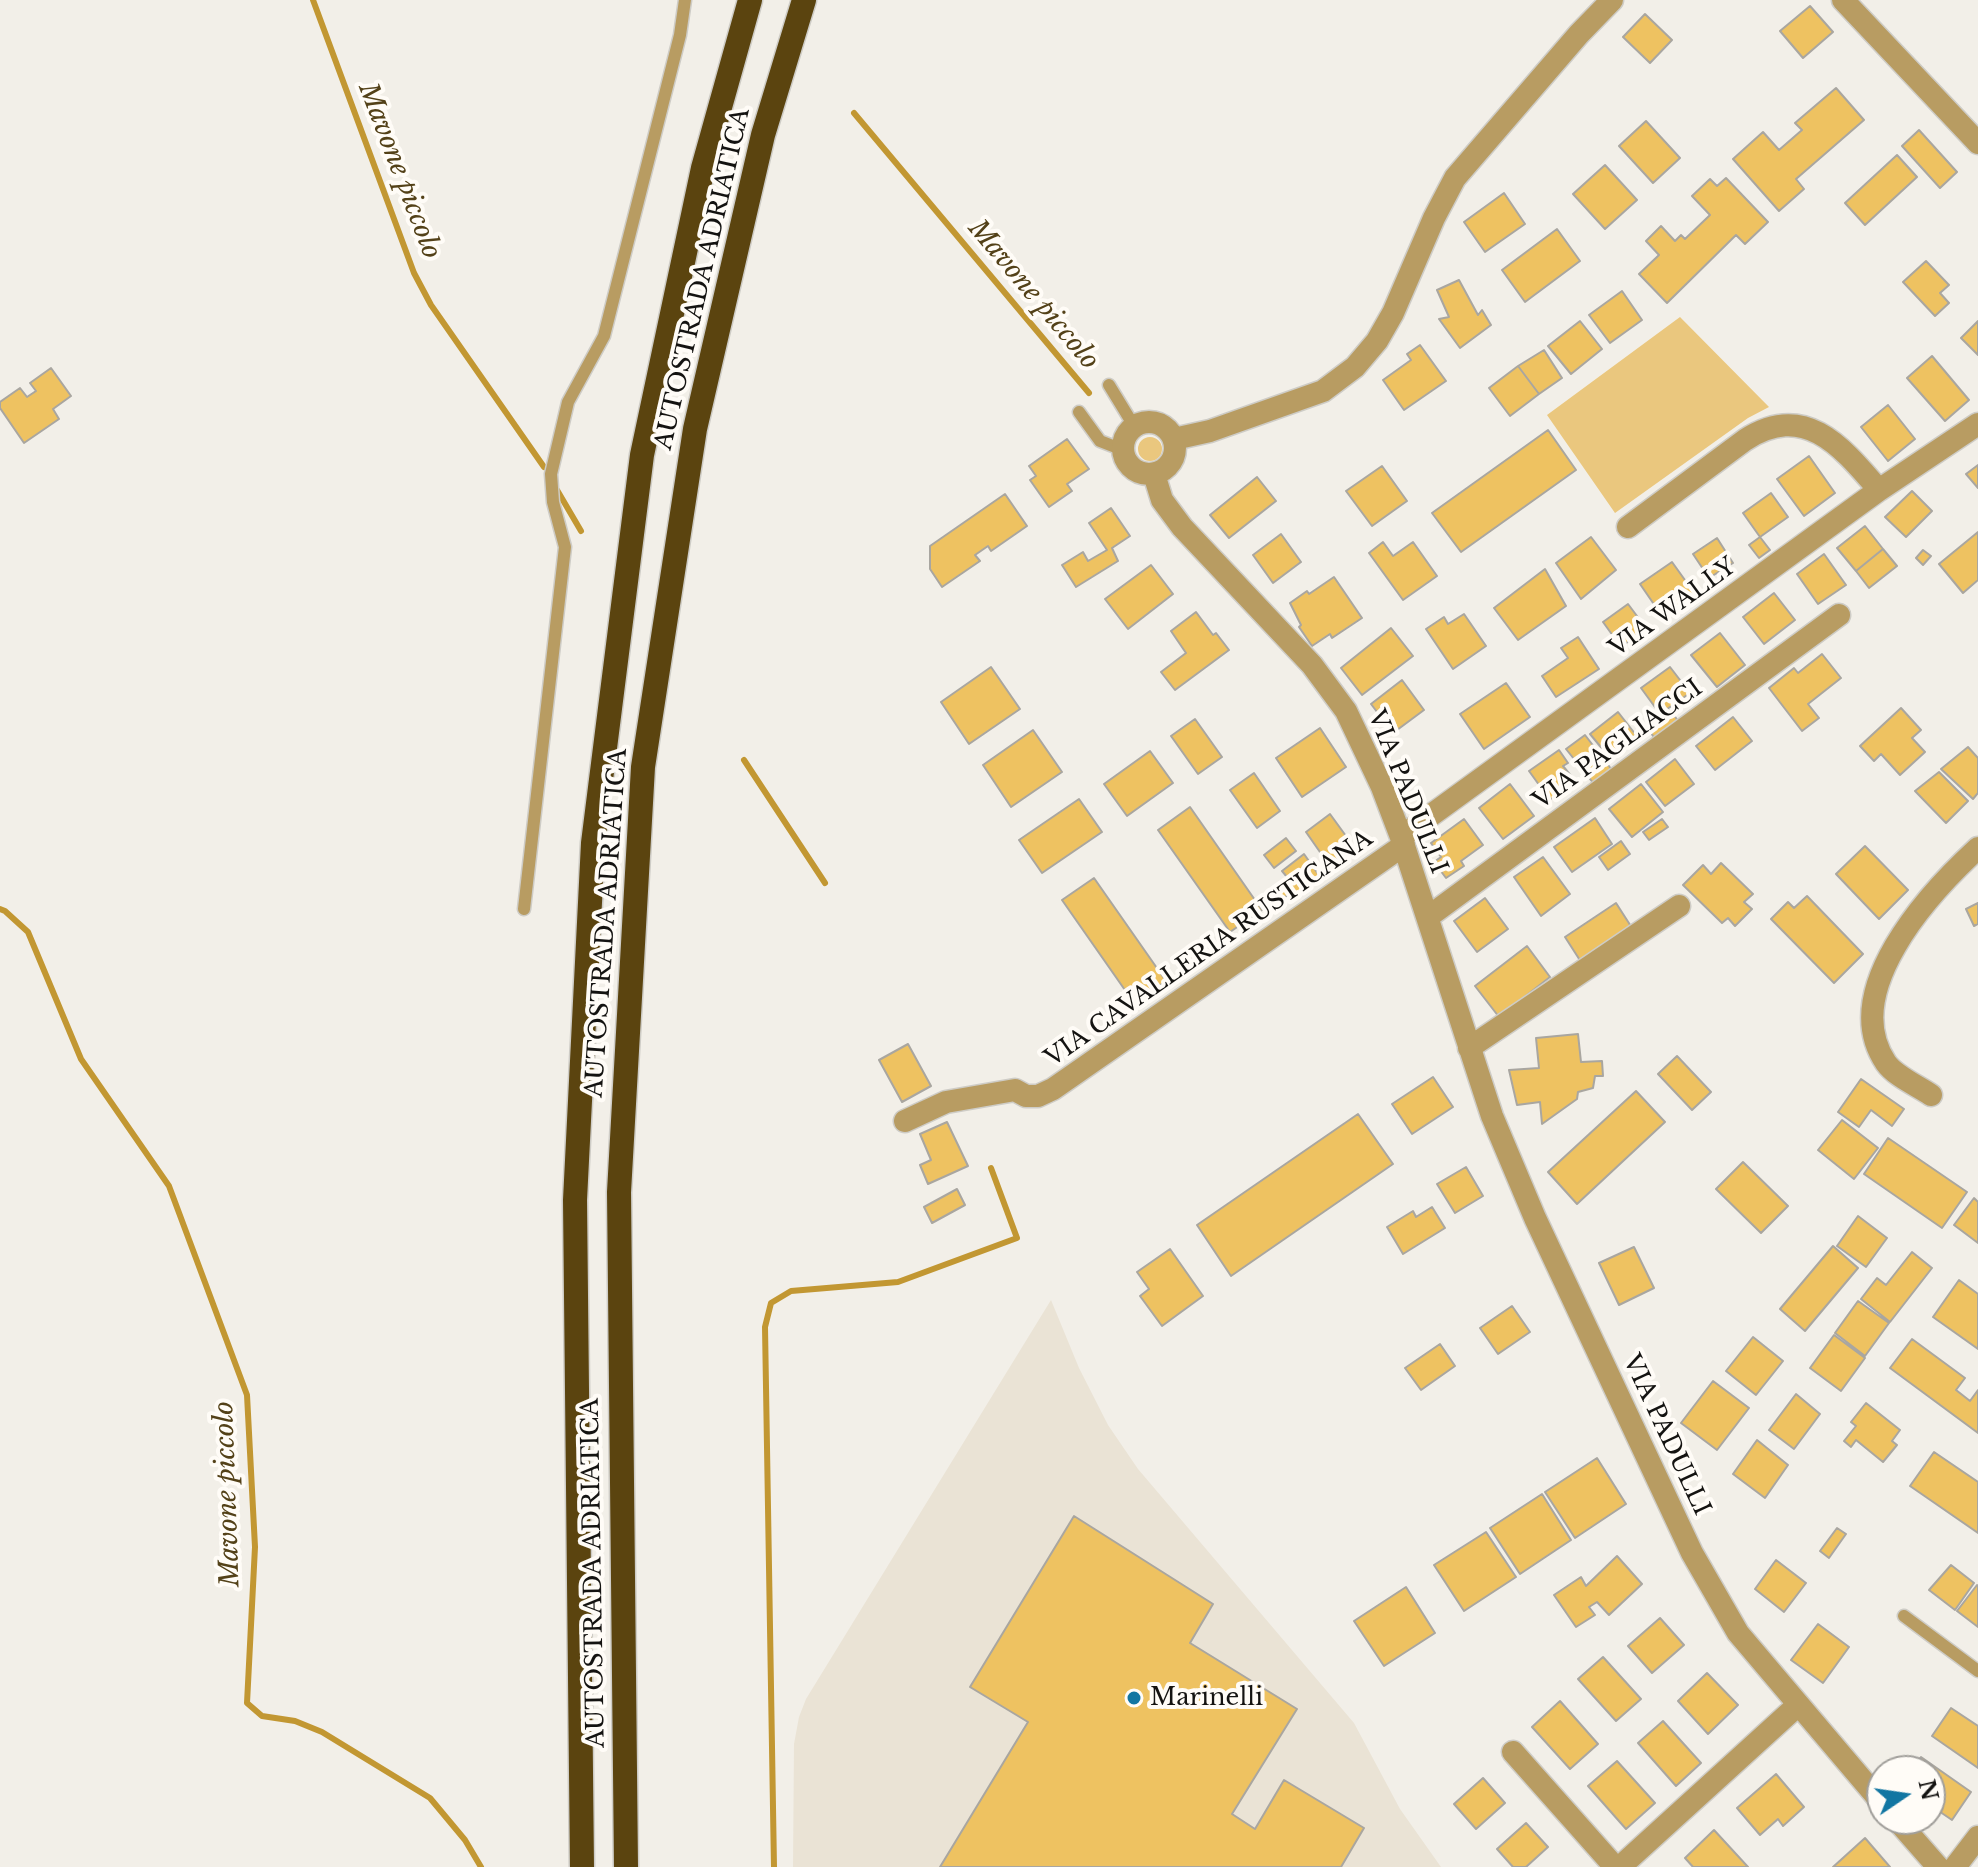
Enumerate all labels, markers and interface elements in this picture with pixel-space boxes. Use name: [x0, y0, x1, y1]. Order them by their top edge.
water label: Mavone piccolo: [351, 79, 447, 263]
street label: AUTOSTRADA ADRIATICA: [650, 105, 756, 453]
water label: Mavone piccolo: [961, 214, 1105, 376]
street label: VIA WALLY: [1604, 552, 1742, 664]
street label: VIA PAGLIACCI: [1528, 674, 1708, 816]
street label: VIA PADULLI: [1361, 706, 1453, 878]
street label: AUTOSTRADA ADRIATICA: [580, 748, 634, 1098]
street label: VIA CAVALLERIA RUSTICANA: [1040, 824, 1378, 1074]
street label: VIA PADULLI: [1616, 1350, 1716, 1520]
street label: AUTOSTRADA ADRIATICA: [577, 1398, 611, 1748]
water label: Mavone piccolo: [209, 1400, 247, 1588]
place label: Marinelli: [1150, 1684, 1263, 1712]
marker: Marinelli: [1125, 1689, 1143, 1707]
north arrow: [1866, 1755, 1946, 1835]
text: N: [1912, 1777, 1943, 1803]

